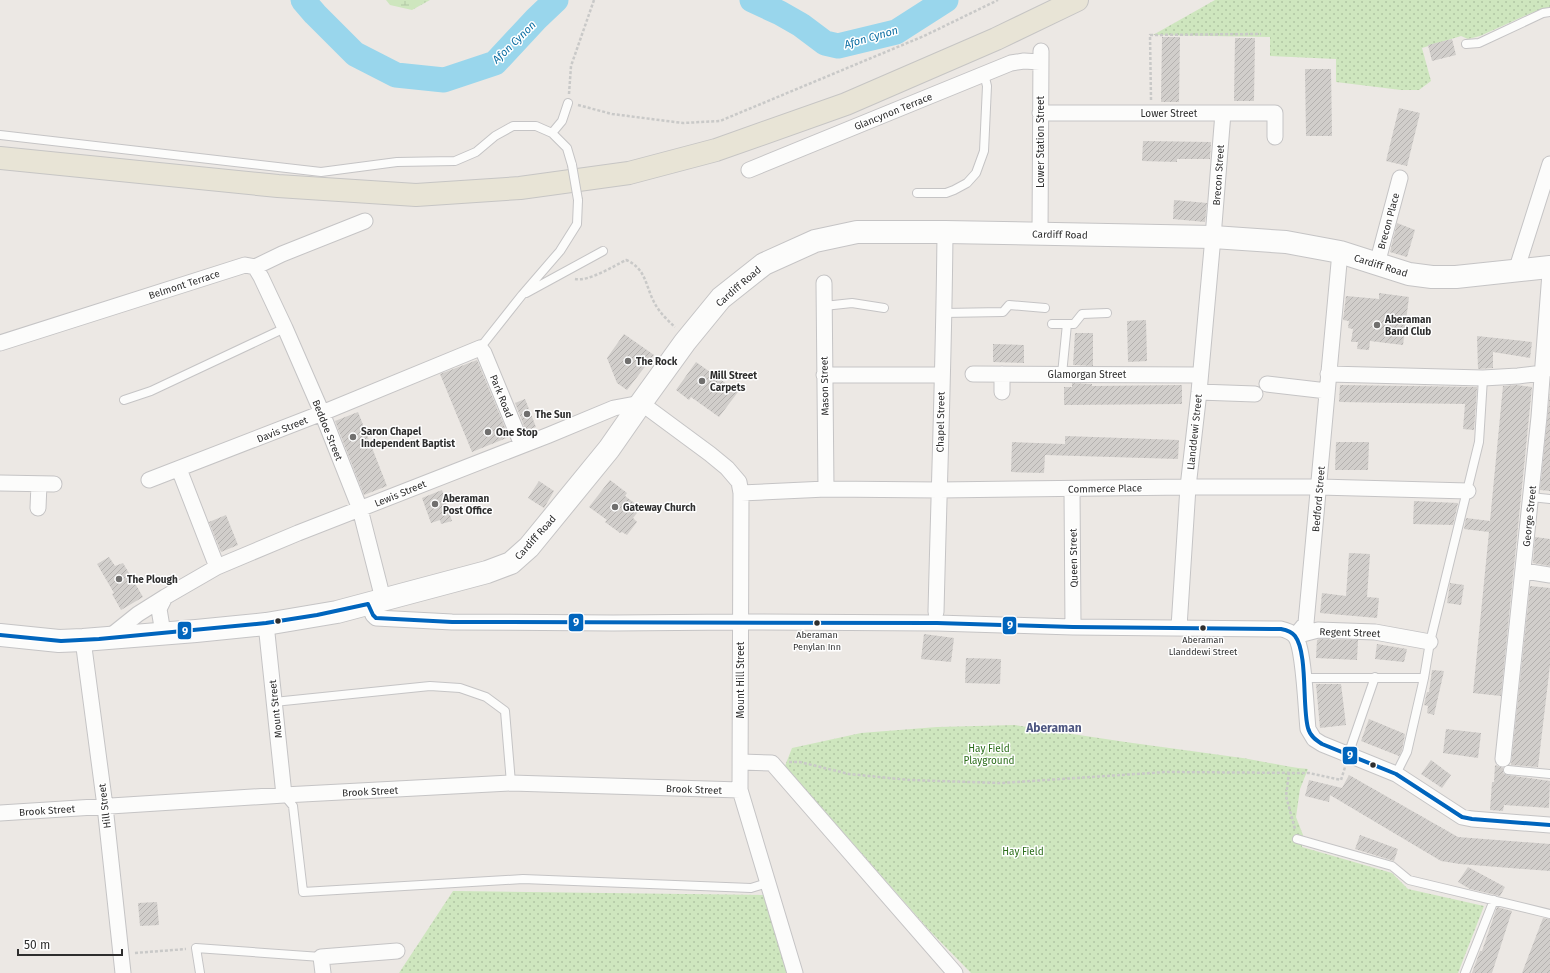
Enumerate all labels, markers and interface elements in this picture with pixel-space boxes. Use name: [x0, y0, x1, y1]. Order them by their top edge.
water label: Afon Cynon: [489, 18, 539, 67]
water label: Afon Cynon: [842, 24, 900, 52]
street label: Glancynon Terrace: [853, 91, 934, 133]
street label: Lower Station Street: [1035, 96, 1047, 188]
street label: Lower Street: [1141, 108, 1198, 120]
street label: Brecon Street: [1211, 144, 1227, 206]
street label: Brecon Place: [1376, 192, 1402, 251]
street label: Cardiff Road: [1032, 229, 1088, 241]
street label: Cardiff Road: [1352, 252, 1409, 280]
street label: Cardiff Road: [714, 264, 764, 310]
street label: Belmont Terrace: [147, 268, 221, 302]
place label: Aberaman Band Club: [1384, 314, 1431, 338]
marker: Aberaman Band Club: [1372, 320, 1382, 330]
marker: The Rock: [623, 356, 633, 366]
place label: The Rock: [636, 356, 678, 368]
street label: Mason Street: [818, 356, 832, 416]
street label: Glamorgan Street: [1048, 369, 1127, 381]
place label: Mill Street Carpets: [710, 370, 757, 394]
street label: Park Road: [487, 373, 515, 420]
marker: Mill Street Carpets: [697, 376, 707, 386]
street label: Chapel Street: [934, 391, 948, 453]
street label: Llanddewi Street: [1185, 393, 1205, 471]
street label: Beddoe Street: [309, 398, 345, 463]
marker: The Sun: [522, 409, 532, 419]
place label: The Sun: [535, 409, 572, 421]
street label: Davis Street: [255, 414, 310, 446]
place label: Saron Chapel Independent Baptist: [361, 426, 455, 450]
marker: One Stop: [483, 427, 493, 437]
place label: One Stop: [496, 427, 538, 439]
marker: Saron Chapel Independent Baptist: [348, 432, 358, 442]
street label: Bedford Street: [1310, 465, 1328, 532]
street label: Lewis Street: [373, 478, 428, 510]
street label: Commerce Place: [1068, 482, 1142, 496]
street label: George Street: [1521, 484, 1539, 547]
place label: Aberaman Post Office: [442, 493, 493, 517]
marker: Aberaman Post Office: [430, 499, 440, 509]
marker: Gateway Church: [610, 502, 620, 512]
place label: Gateway Church: [623, 502, 696, 514]
street label: Cardiff Road: [513, 513, 559, 562]
street label: Queen Street: [1067, 528, 1081, 588]
marker: The Plough: [114, 574, 124, 584]
place label: The Plough: [127, 574, 178, 586]
line badge: 9: [568, 613, 584, 632]
unlabelled marker: [273, 616, 283, 626]
text: 9: [573, 616, 579, 629]
line badge: 9: [1002, 616, 1017, 635]
marker: Aberaman Penylan Inn: [812, 618, 822, 628]
text: 9: [1007, 619, 1013, 632]
line badge: 9: [177, 621, 192, 640]
marker: Aberaman Llanddewi Street: [1198, 623, 1208, 633]
text: 9: [182, 625, 188, 638]
street label: Regent Street: [1319, 626, 1381, 640]
place label: Aberaman Penylan Inn: [793, 630, 841, 652]
place label: Aberaman Llanddewi Street: [1169, 635, 1238, 657]
street label: Mount Hill Street: [735, 641, 747, 718]
street label: Mount Street: [267, 679, 285, 739]
district label: Aberaman: [1025, 721, 1082, 735]
park label: Hay Field Playground: [963, 743, 1015, 767]
line badge: 9: [1342, 746, 1358, 765]
text: 9: [1347, 749, 1353, 762]
unlabelled marker: [1368, 760, 1378, 770]
street label: Hill Street: [96, 782, 114, 829]
street label: Brook Street: [666, 783, 723, 797]
street label: Brook Street: [342, 785, 399, 799]
street label: Brook Street: [19, 803, 76, 819]
park label: Hay Field: [1002, 846, 1044, 858]
scale bar: [18, 931, 122, 957]
text: 50 m: [24, 938, 50, 952]

